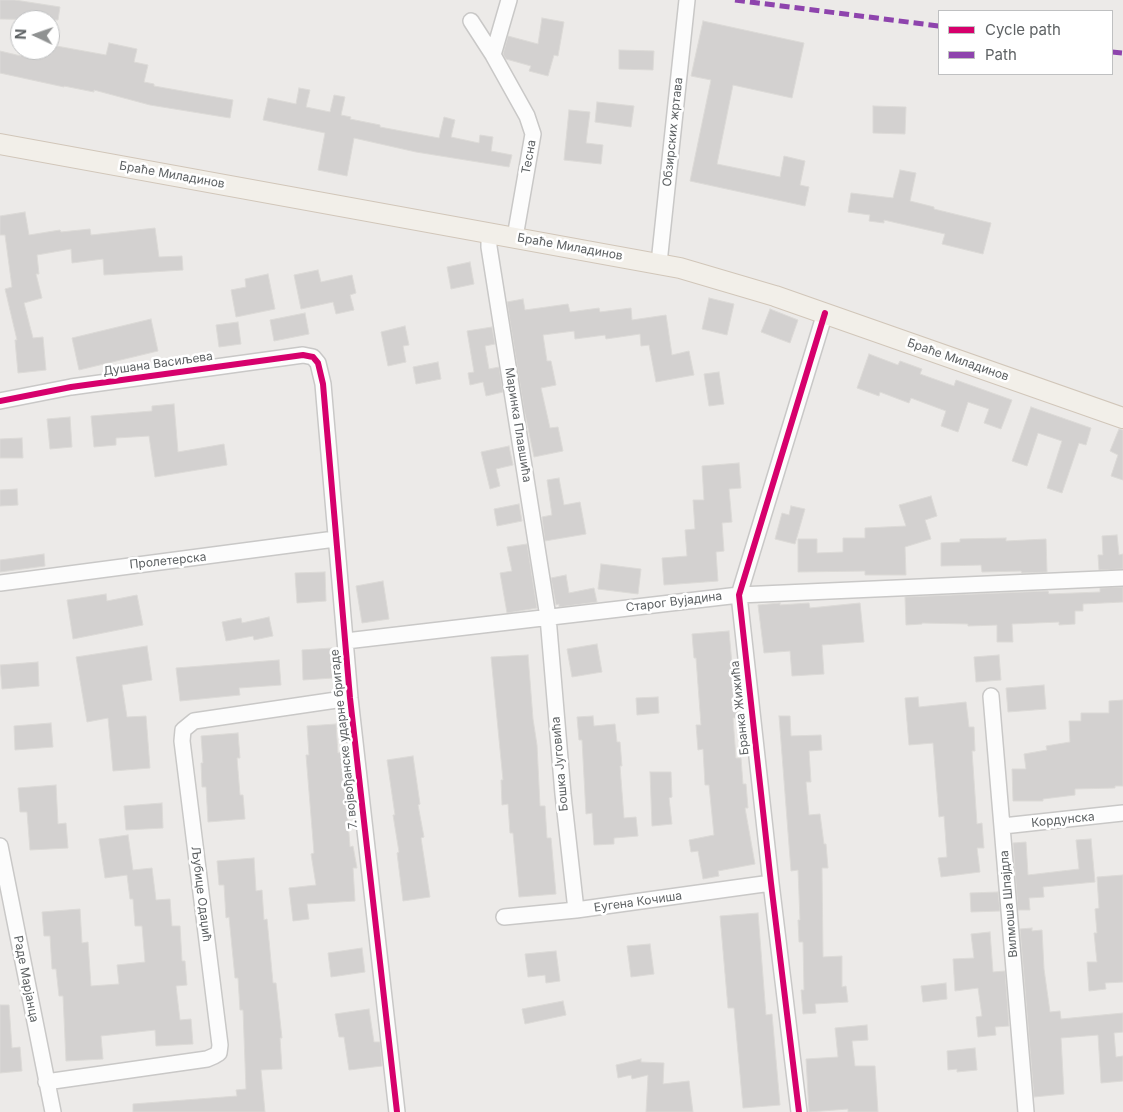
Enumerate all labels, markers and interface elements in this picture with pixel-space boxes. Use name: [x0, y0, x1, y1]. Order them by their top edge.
north arrow: [10, 10, 60, 60]
legend: [938, 10, 1113, 75]
text: Cycle path: [985, 20, 1061, 39]
text: N: [12, 28, 29, 40]
text: Path: [985, 45, 1017, 64]
street label: Обзирских жртава: [660, 77, 686, 187]
street label: Тесна: [519, 139, 539, 175]
street label: Браће Миладинов: [118, 159, 226, 191]
street label: Браће Миладинов: [516, 231, 624, 263]
street label: Браће Миладинов: [905, 336, 1011, 384]
street label: Душана Васиљева: [102, 349, 214, 379]
street label: Маринка Плавшића: [502, 367, 534, 483]
street label: Пролетерска: [129, 550, 207, 572]
street label: Старог Вујадина: [625, 589, 723, 615]
street label: 7. војвођанске ударне бригаде: [327, 648, 361, 830]
street label: Бранка Жижића: [728, 660, 752, 756]
street label: Бошка Југовића: [549, 716, 571, 812]
street label: Кордунска: [1031, 810, 1095, 830]
street label: Љубице Одаџић: [188, 845, 214, 943]
street label: Вилмоша Шпајдла: [997, 850, 1021, 958]
street label: Еугена Кочиша: [593, 889, 683, 915]
street label: Раде Марјанца: [11, 934, 41, 1024]

